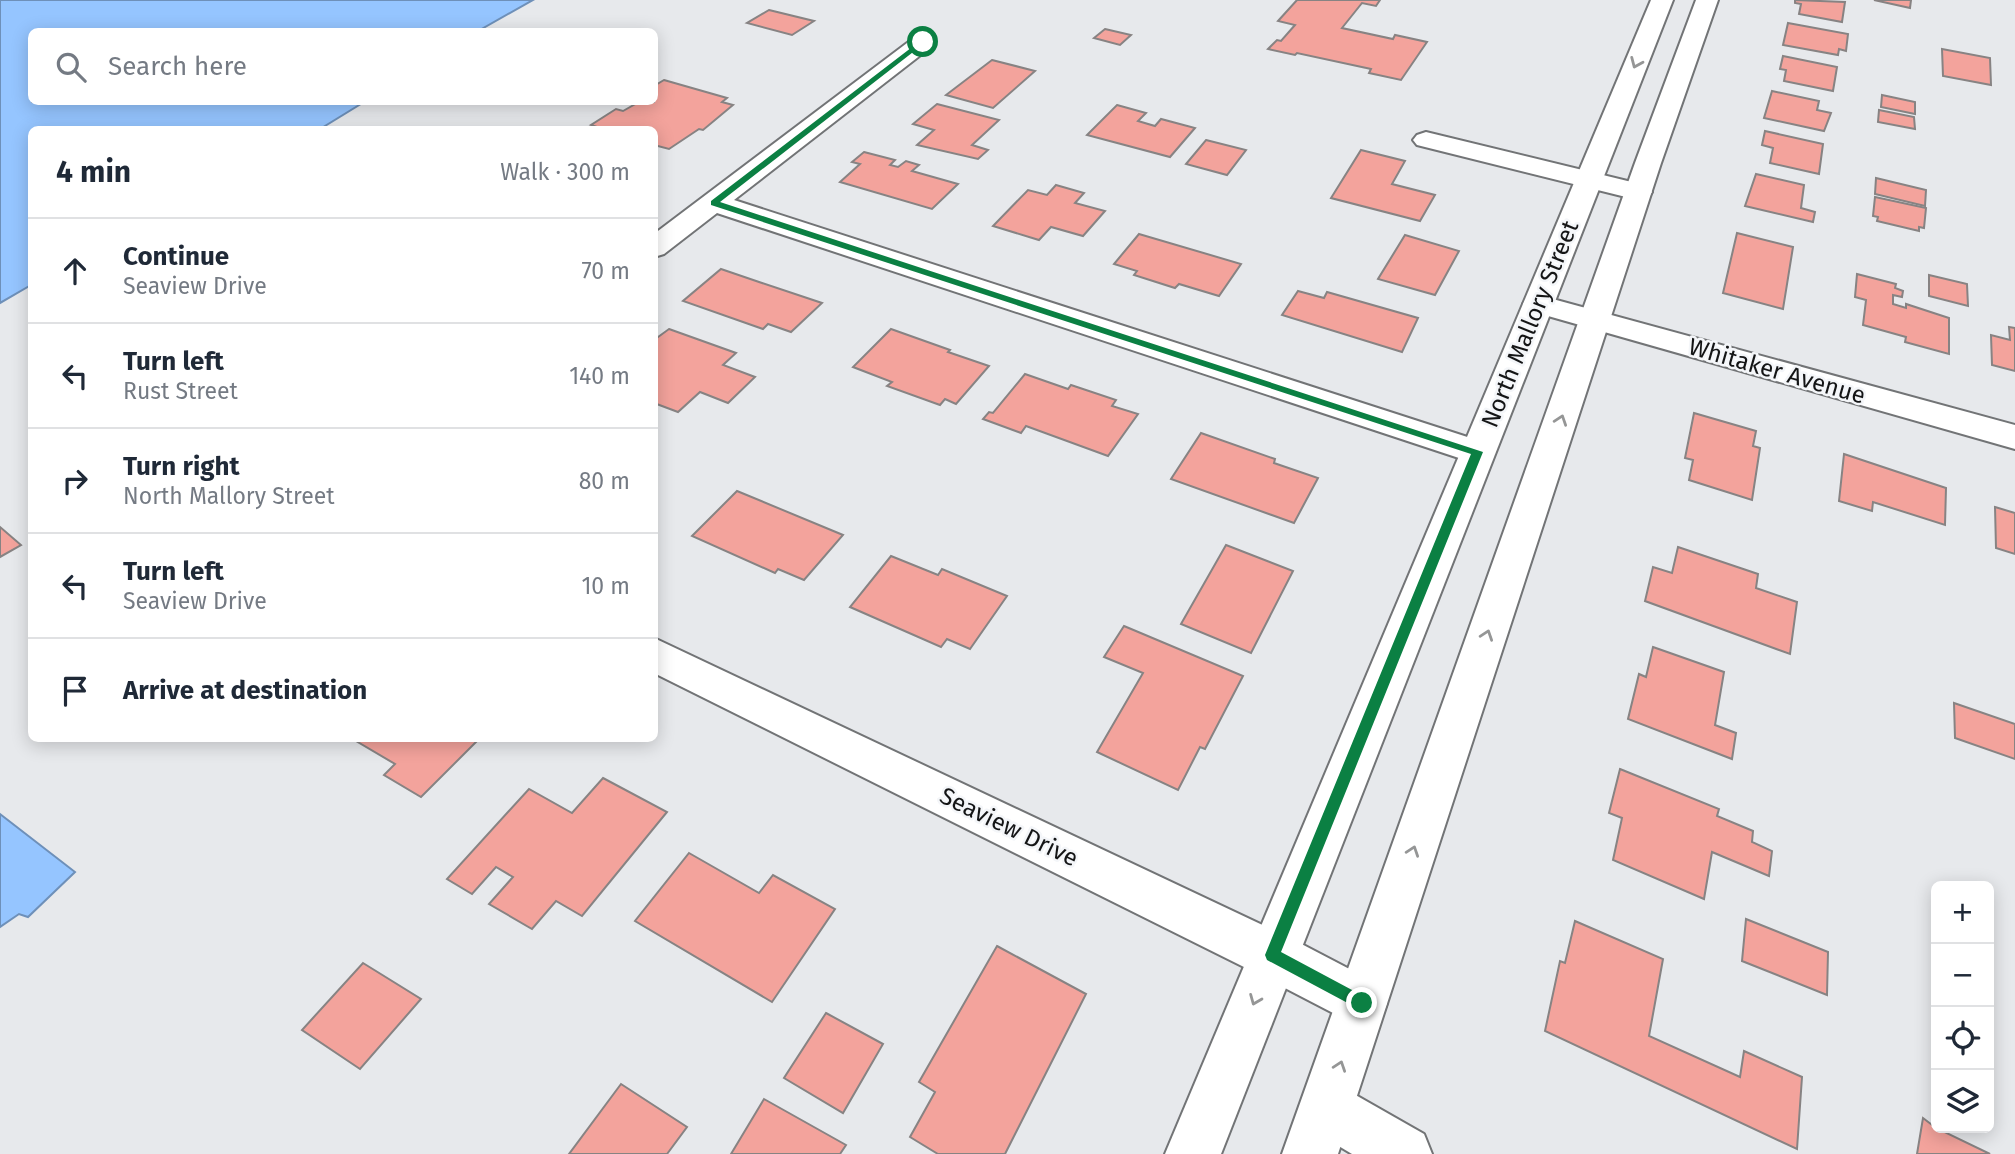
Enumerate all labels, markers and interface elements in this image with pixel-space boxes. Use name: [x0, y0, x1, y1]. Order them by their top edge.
route start: [907, 26, 938, 57]
search box: [28, 28, 658, 105]
icon: search: [52, 48, 90, 86]
text: Search here: [108, 51, 247, 82]
one-way arrow: [1630, 56, 1644, 68]
text: 4 min: [56, 154, 131, 190]
text: Walk · 300 m: [500, 158, 630, 186]
street label: North Mallory Street: [1476, 216, 1584, 432]
text: Continue: [123, 241, 229, 272]
icon: ahead: [56, 252, 94, 290]
text: 70 m: [581, 257, 630, 285]
text: Seaview Drive: [123, 272, 267, 300]
street label: Whitaker Avenue: [1685, 332, 1869, 410]
text: Turn left: [123, 346, 224, 377]
icon: left: [56, 357, 94, 395]
text: 140 m: [569, 362, 630, 390]
text: Rust Street: [123, 377, 238, 405]
one-way arrow: [1553, 415, 1567, 427]
text: Turn right: [123, 451, 240, 482]
icon: right: [56, 462, 94, 500]
text: 80 m: [579, 467, 630, 495]
text: North Mallory Street: [123, 482, 335, 510]
text: Turn left: [123, 556, 224, 587]
icon: left: [56, 567, 94, 605]
text: 10 m: [581, 572, 630, 600]
text: Seaview Drive: [123, 587, 267, 615]
one-way arrow: [1479, 630, 1493, 642]
icon: arrive: [56, 672, 94, 710]
text: Arrive at destination: [123, 675, 367, 706]
street label: Seaview Drive: [935, 782, 1083, 872]
one-way arrow: [1405, 845, 1419, 857]
map controls: [1931, 881, 1994, 1133]
button: +: [1931, 881, 1994, 944]
button: −: [1931, 944, 1994, 1007]
route end: [1346, 987, 1377, 1018]
one-way arrow: [1249, 993, 1263, 1005]
button: locate: [1931, 1007, 1994, 1070]
one-way arrow: [1332, 1061, 1346, 1073]
button: layers: [1931, 1070, 1994, 1133]

